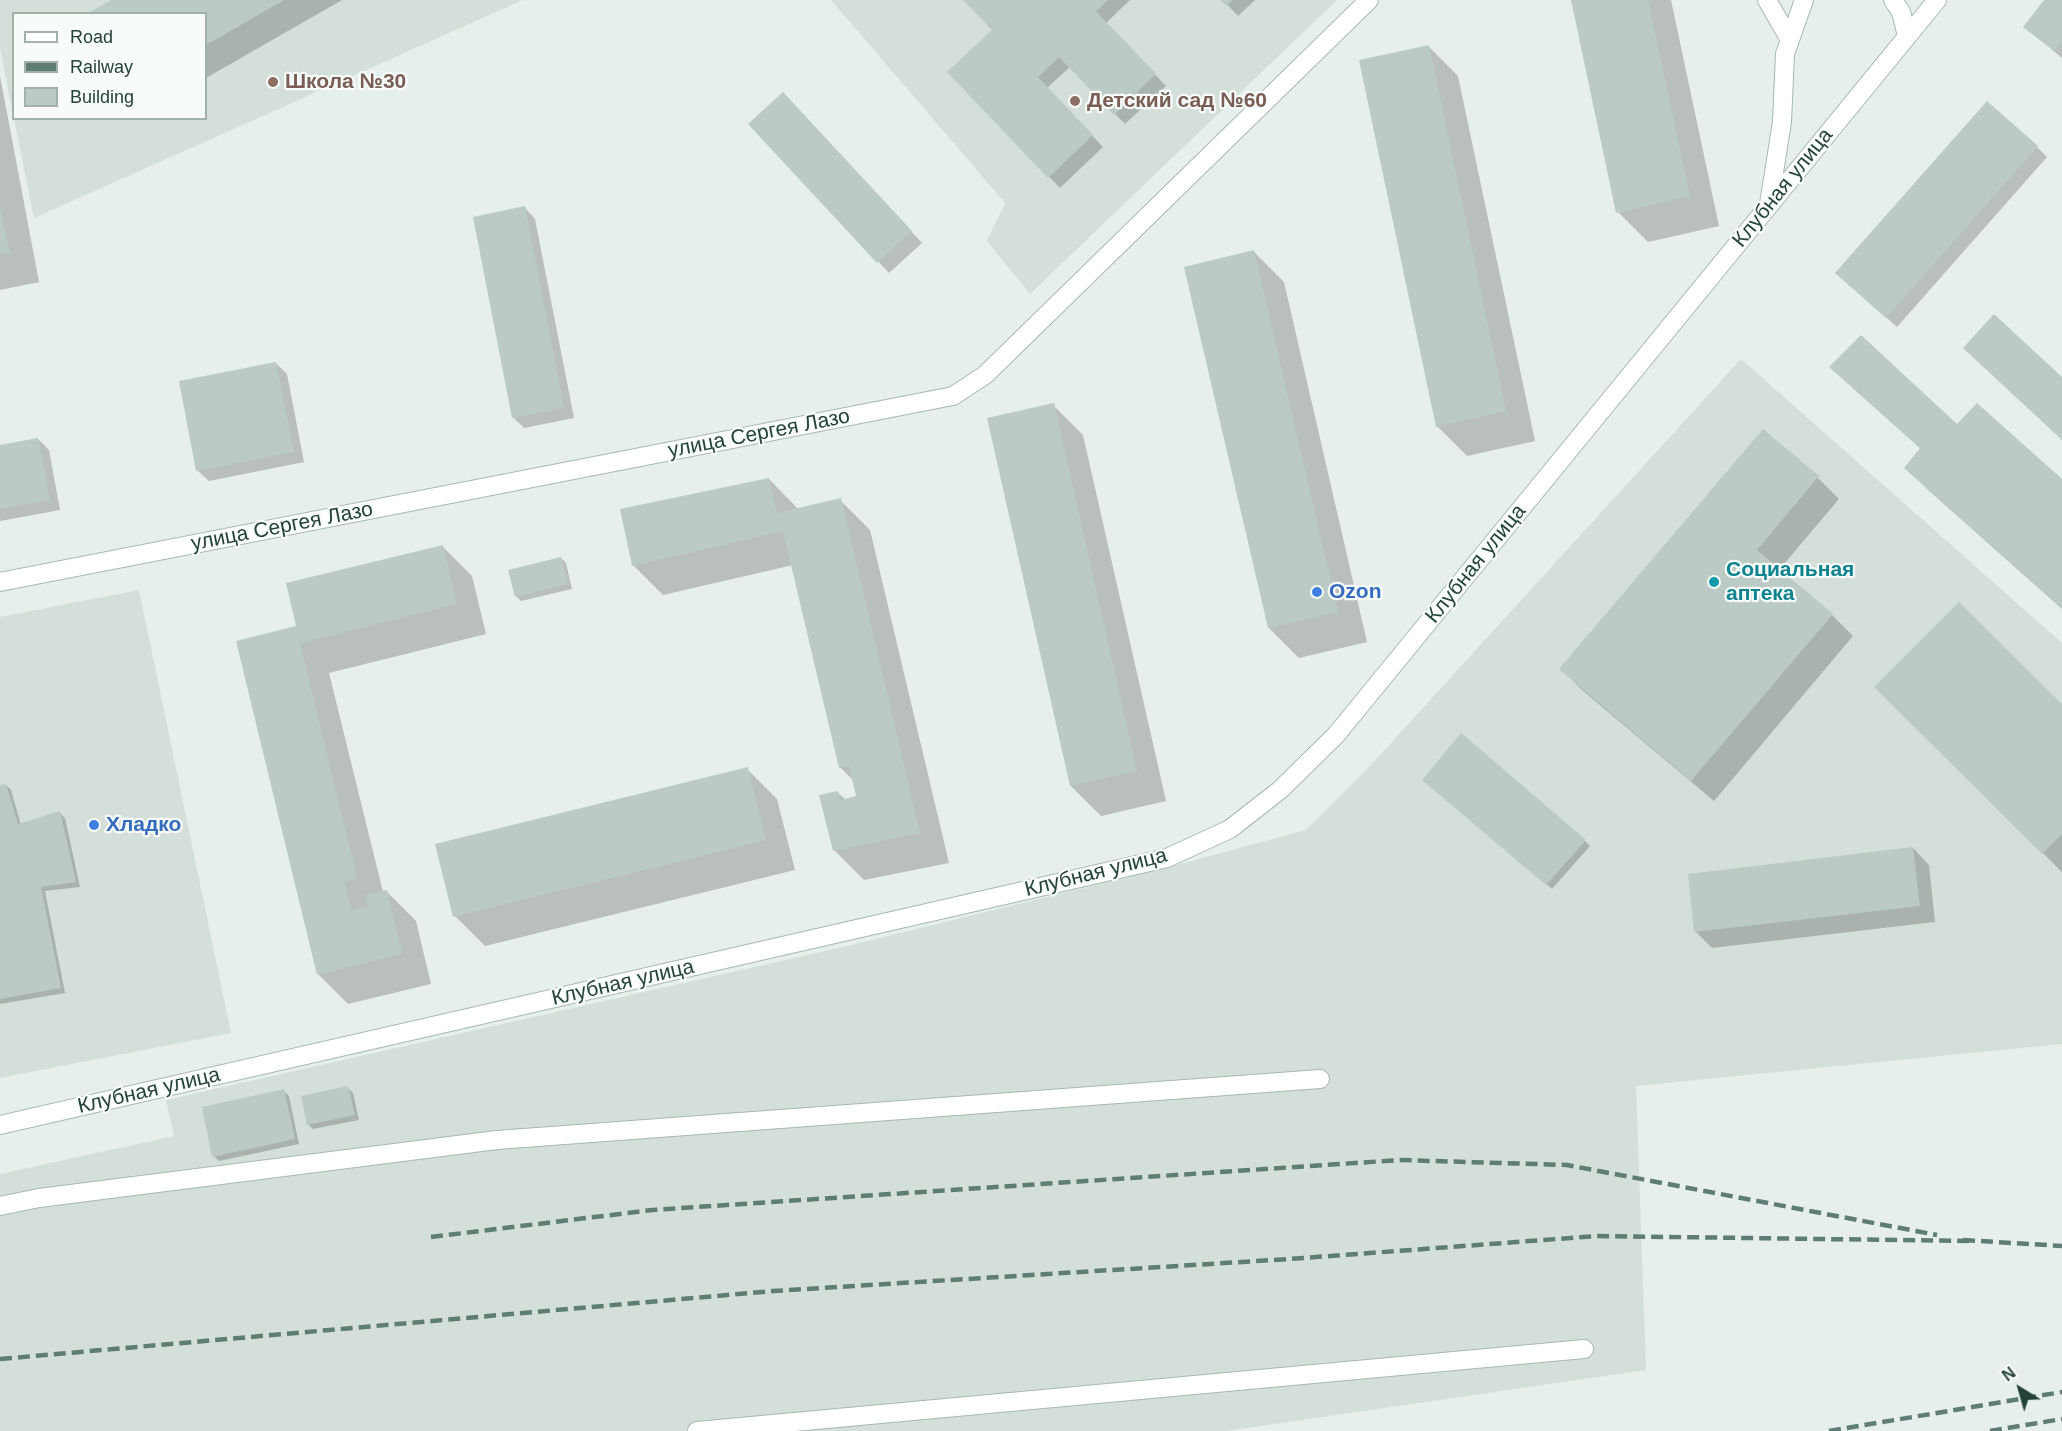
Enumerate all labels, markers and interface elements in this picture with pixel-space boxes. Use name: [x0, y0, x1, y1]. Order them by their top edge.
legend: [12, 12, 207, 120]
text: Road: [70, 27, 113, 47]
text: Railway: [70, 57, 133, 77]
place label: Школа №30: [285, 69, 406, 95]
marker: Школа №30: [266, 75, 280, 89]
text: Building: [70, 87, 134, 107]
place label: Детский сад №60: [1087, 88, 1267, 114]
marker: Детский сад №60: [1068, 94, 1082, 108]
street label: Клубная улица: [1727, 124, 1839, 252]
street label: улица Сергея Лазо: [666, 404, 852, 464]
street label: улица Сергея Лазо: [189, 497, 375, 557]
street label: Клубная улица: [1420, 500, 1532, 628]
place label: Социальная аптека: [1726, 557, 1854, 607]
marker: Социальная аптека: [1707, 575, 1721, 589]
place label: Ozon: [1329, 579, 1381, 605]
marker: Ozon: [1310, 585, 1324, 599]
place label: Хладко: [106, 812, 181, 838]
marker: Хладко: [87, 818, 101, 832]
street label: Клубная улица: [1022, 843, 1170, 903]
street label: Клубная улица: [549, 954, 697, 1012]
street label: Клубная улица: [75, 1062, 223, 1120]
north arrow: [1990, 1359, 2050, 1419]
text: N: [1999, 1364, 2019, 1384]

